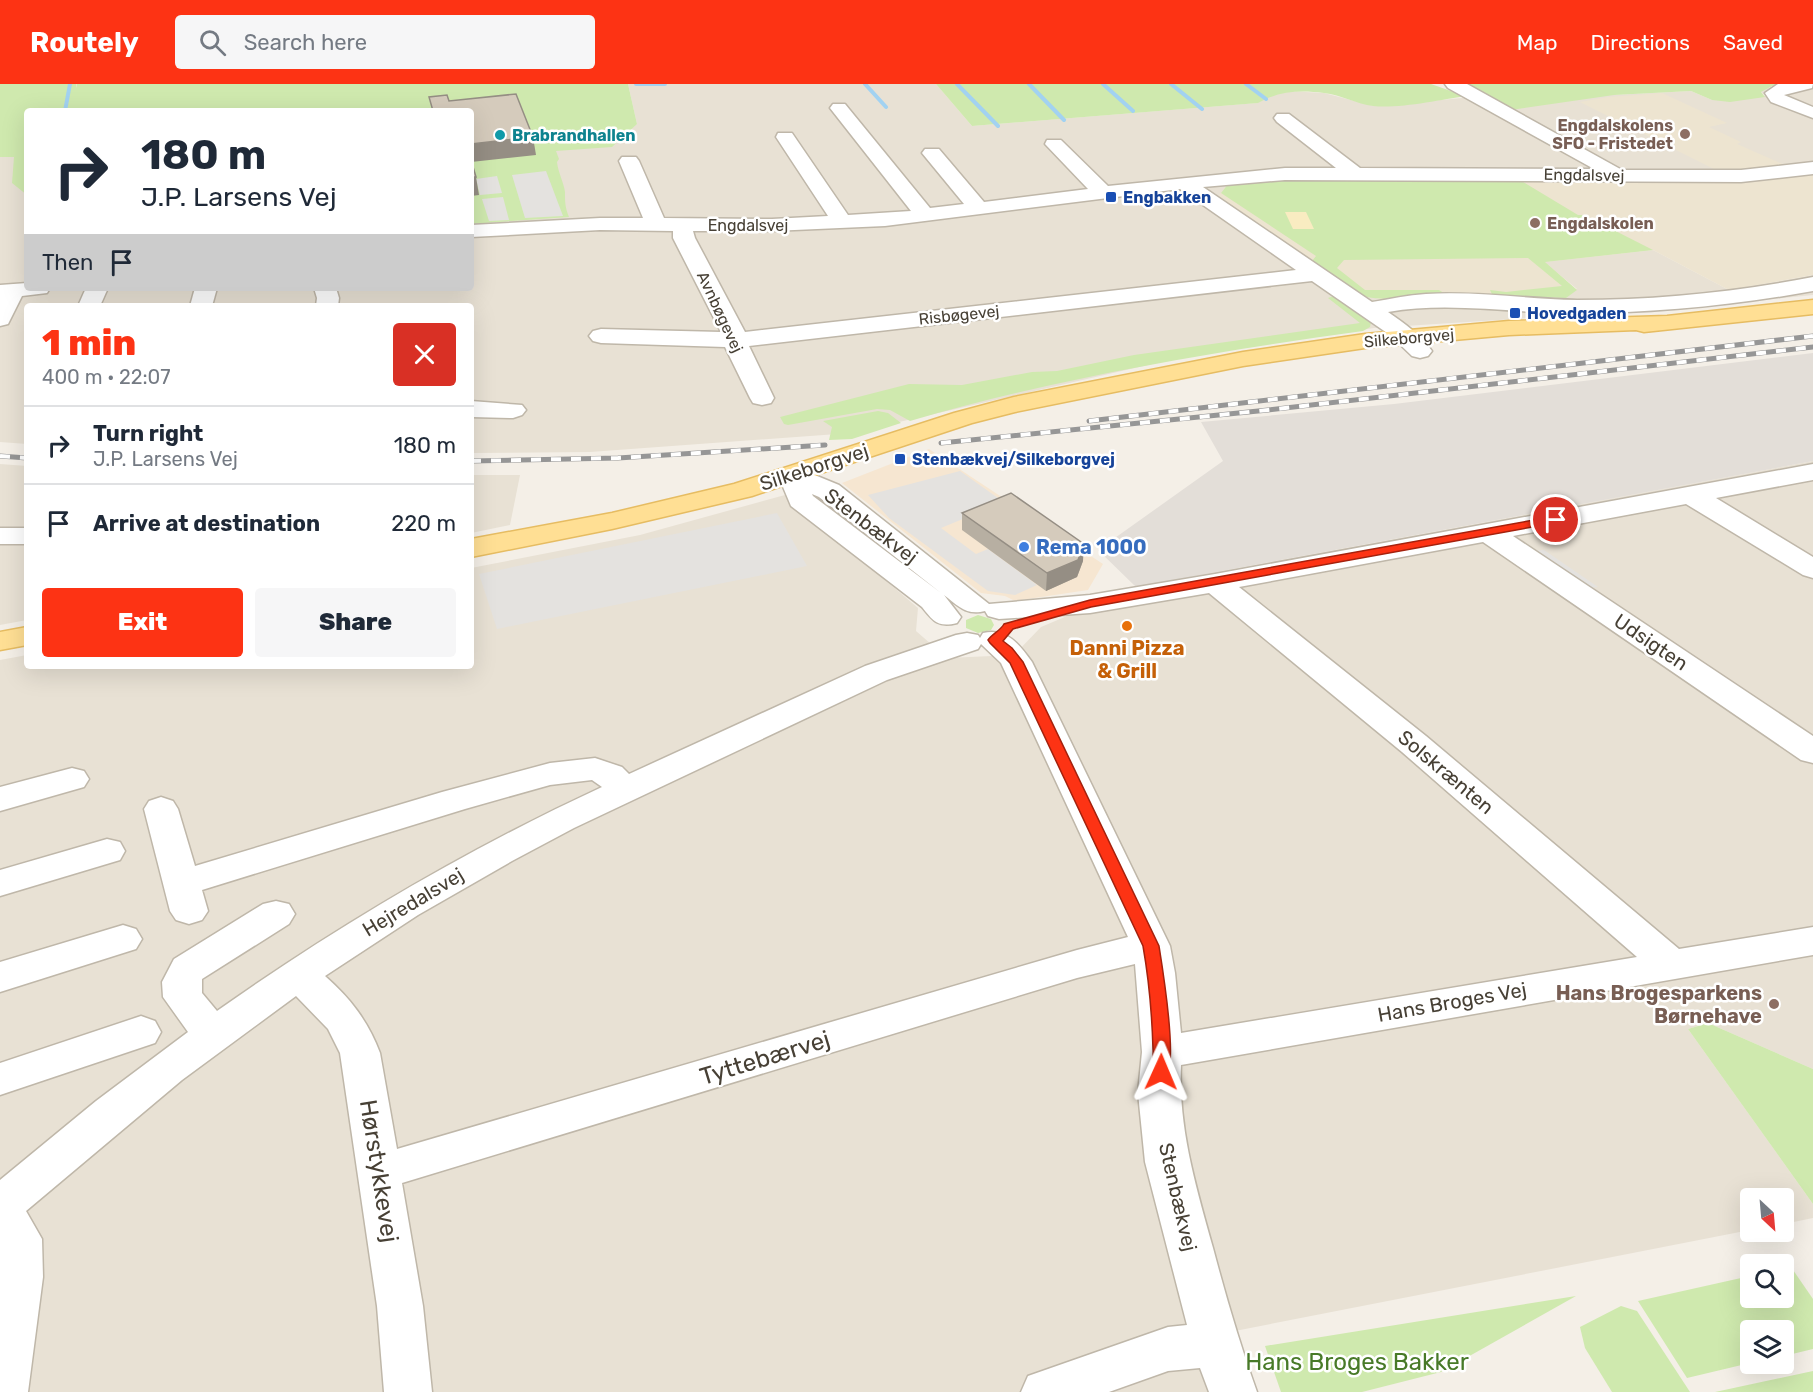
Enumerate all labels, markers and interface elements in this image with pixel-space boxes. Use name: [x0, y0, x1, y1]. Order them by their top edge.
search box: [175, 15, 595, 69]
text: Routely: [30, 26, 139, 59]
icon: search: [196, 26, 229, 59]
text: Search here: [244, 29, 367, 56]
text: Map: [1517, 30, 1558, 55]
text: Directions: [1591, 30, 1690, 55]
text: Saved: [1723, 30, 1783, 55]
place label: Engdalskolens SFO - Fristedet: [1552, 116, 1674, 153]
place label: Brabrandhallen: [512, 126, 636, 145]
marker: Engdalskolens SFO - Fristedet: [1678, 127, 1692, 141]
marker: Brabrandhallen: [493, 128, 507, 142]
text: 180 m: [141, 130, 266, 180]
icon: right: [42, 132, 120, 210]
street label: Engdalsvej: [1544, 165, 1624, 185]
text: J.P. Larsens Vej: [141, 181, 337, 213]
place label: Engbakken: [1123, 188, 1211, 207]
marker: Engbakken: [1104, 190, 1118, 204]
place label: Engdalskolen: [1547, 214, 1654, 233]
street label: Engdalsvej: [708, 216, 788, 235]
marker: Engdalskolen: [1528, 216, 1542, 230]
icon: arrive: [105, 246, 138, 279]
text: Then: [42, 249, 93, 276]
street label: Avnbøgevej: [693, 268, 747, 356]
street label: Risbøgevej: [918, 301, 1000, 329]
place label: Hovedgaden: [1527, 304, 1627, 323]
marker: Hovedgaden: [1508, 306, 1522, 320]
text: 1 min: [42, 321, 136, 364]
button: close: [393, 323, 456, 386]
street label: Silkeborgvej: [1363, 325, 1455, 351]
text: 400 m · 22:07: [42, 365, 170, 389]
text: Turn right: [93, 420, 203, 447]
icon: right: [42, 429, 75, 462]
text: 180 m: [394, 432, 456, 459]
street label: Silkeborgvej: [757, 438, 871, 496]
text: J.P. Larsens Vej: [93, 447, 238, 471]
place label: Stenbækvej/Silkeborgvej: [912, 450, 1115, 469]
marker: Stenbækvej/Silkeborgvej: [893, 452, 907, 466]
street label: Stenbækvej: [820, 483, 922, 569]
pin: [1530, 494, 1581, 545]
icon: arrive: [1539, 503, 1572, 536]
icon: arrive: [42, 507, 75, 540]
text: Arrive at destination: [93, 510, 320, 537]
text: 220 m: [391, 510, 456, 537]
place label: Rema 1000: [1036, 535, 1147, 559]
marker: Rema 1000: [1017, 540, 1031, 554]
button: Exit: [42, 588, 243, 657]
button: Share: [255, 588, 456, 657]
street label: Udsigten: [1609, 609, 1693, 675]
marker: Danni Pizza & Grill: [1120, 619, 1134, 633]
place label: Danni Pizza & Grill: [1070, 636, 1184, 683]
street label: Solskrænten: [1393, 725, 1499, 819]
street label: Hejredalsvej: [358, 862, 468, 942]
street label: Hans Broges Vej: [1376, 977, 1528, 1027]
place label: Hans Brogesparkens Børnehave: [1556, 981, 1762, 1028]
marker: Hans Brogesparkens Børnehave: [1767, 997, 1781, 1011]
street label: Tyttebærvej: [697, 1025, 833, 1091]
position arrow: [1129, 1040, 1193, 1104]
street label: Hørstykkevej: [354, 1097, 404, 1245]
street label: Stenbækvej: [1154, 1140, 1202, 1254]
north arrow: [1740, 1188, 1794, 1242]
map controls: [1740, 1188, 1794, 1374]
button: search: [1740, 1254, 1794, 1308]
button: layers: [1740, 1320, 1794, 1374]
park label: Hans Broges Bakker: [1245, 1348, 1469, 1376]

